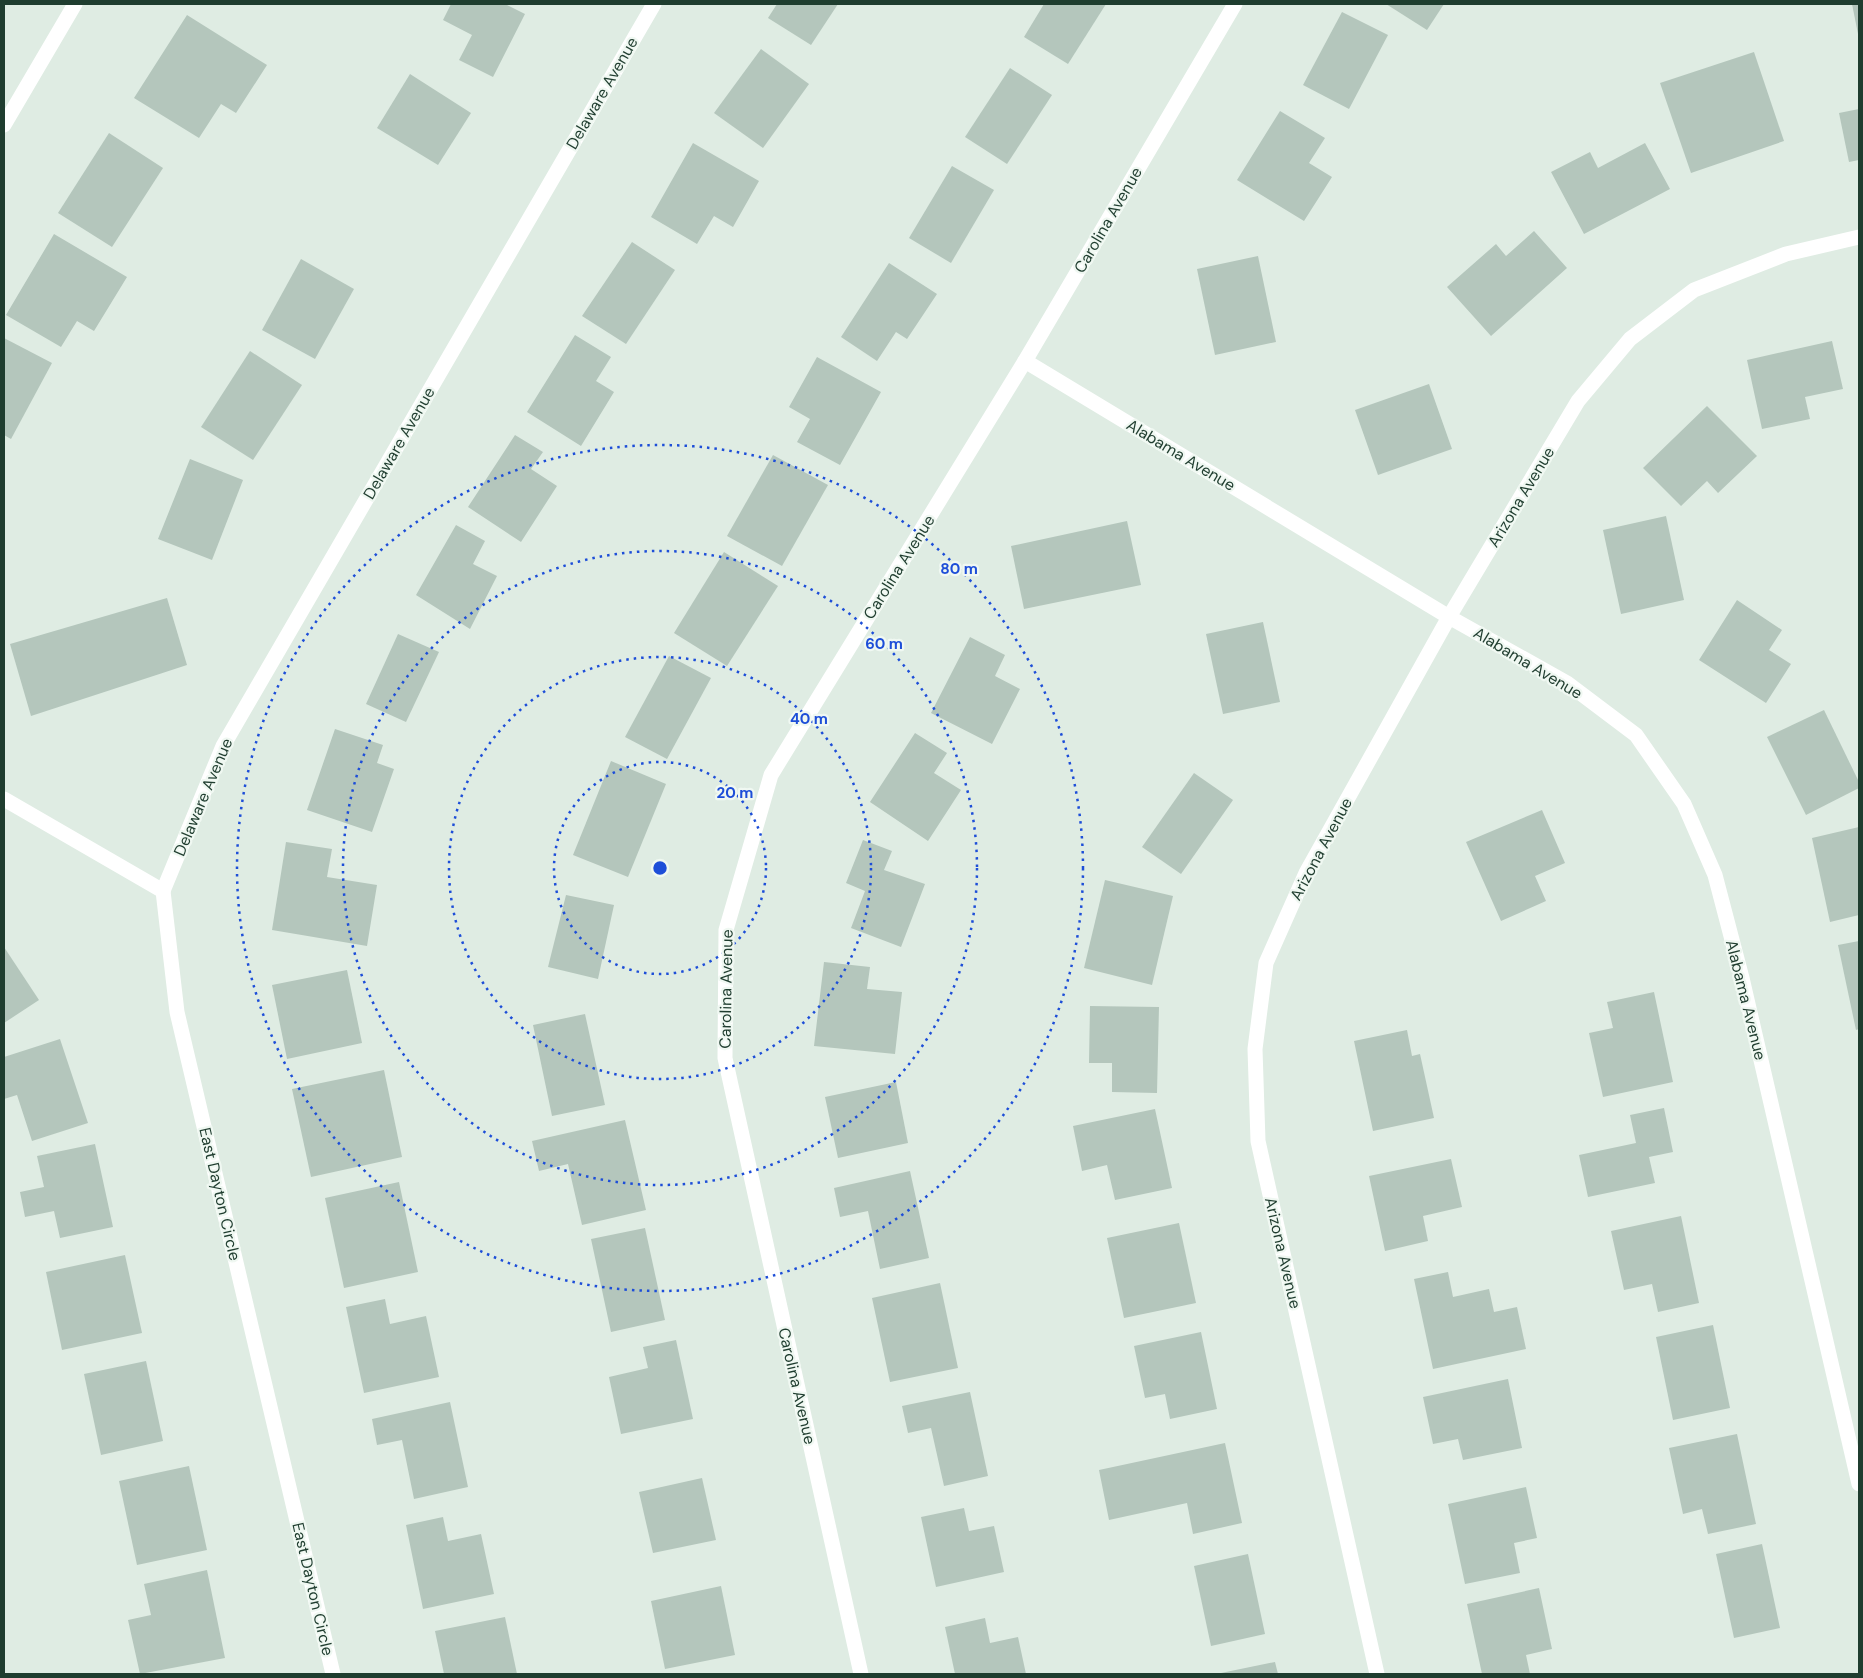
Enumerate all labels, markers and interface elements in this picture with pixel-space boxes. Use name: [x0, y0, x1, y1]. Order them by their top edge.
street label: Delaware Avenue: [561, 33, 643, 153]
street label: Carolina Avenue: [1069, 163, 1147, 277]
street label: Delaware Avenue: [358, 383, 440, 503]
street label: Alabama Avenue: [1123, 414, 1239, 496]
street label: Arizona Avenue: [1483, 443, 1559, 551]
street label: Carolina Avenue: [859, 511, 939, 623]
text: 80 m: [940, 559, 978, 579]
street label: Alabama Avenue: [1470, 622, 1586, 704]
text: 60 m: [865, 634, 903, 654]
text: 40 m: [790, 709, 828, 729]
street label: Delaware Avenue: [169, 735, 237, 859]
text: 20 m: [717, 783, 753, 803]
street label: Arizona Avenue: [1285, 794, 1357, 904]
centre of rings: [651, 859, 669, 877]
street label: Carolina Avenue: [714, 929, 738, 1049]
street label: Alabama Avenue: [1721, 938, 1771, 1062]
street label: East Dayton Circle: [194, 1125, 246, 1263]
street label: Arizona Avenue: [1260, 1195, 1306, 1311]
street label: Carolina Avenue: [773, 1326, 821, 1446]
street label: East Dayton Circle: [287, 1520, 339, 1658]

